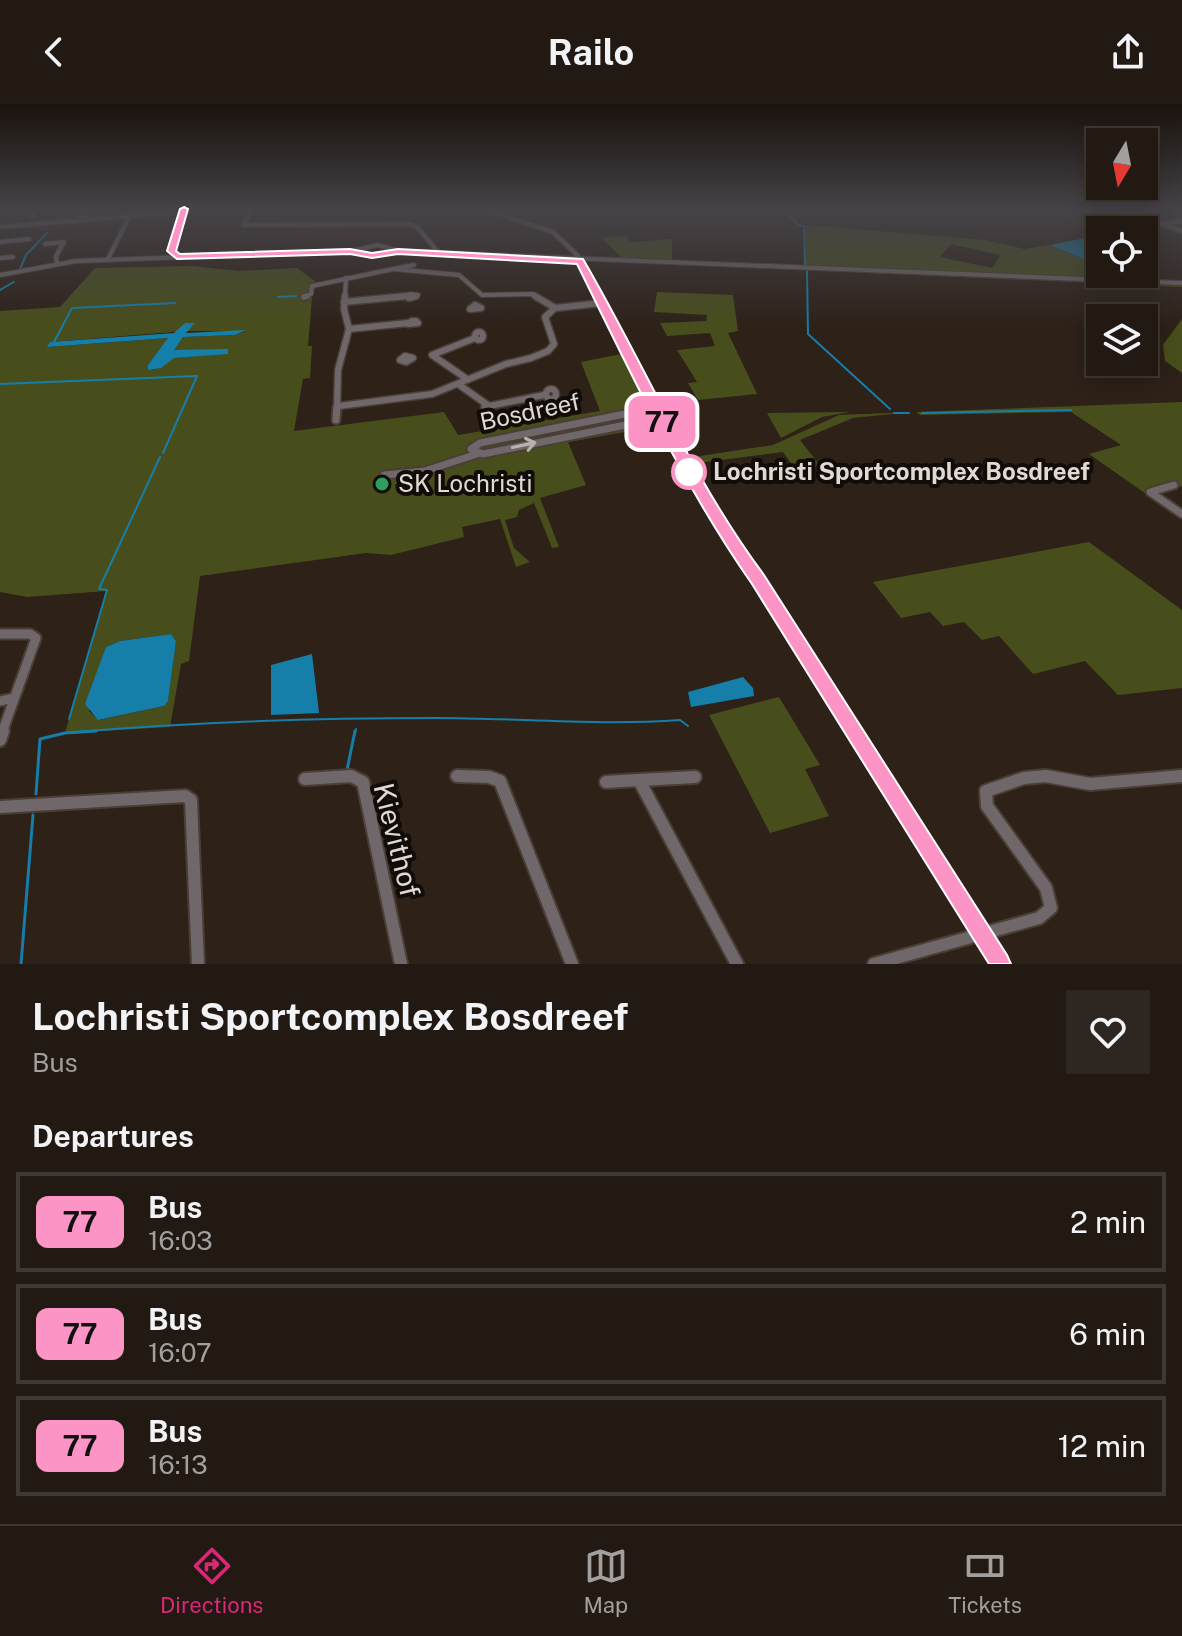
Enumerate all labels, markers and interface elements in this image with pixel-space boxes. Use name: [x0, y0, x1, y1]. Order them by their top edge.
icon: back: [32, 30, 76, 74]
icon: share: [1106, 30, 1150, 74]
text: Railo: [548, 31, 634, 73]
north arrow: [1086, 128, 1158, 200]
map controls: [1086, 128, 1158, 376]
button: locate: [1086, 216, 1158, 288]
button: layers: [1086, 304, 1158, 376]
street label: Bosdreef: [477, 387, 582, 435]
line badge: 77: [626, 396, 698, 448]
text: 77: [644, 405, 680, 438]
one-way arrow: [510, 437, 536, 452]
marker: Lochristi Sportcomplex Bosdreef: [672, 455, 706, 489]
place label: Lochristi Sportcomplex Bosdreef: [713, 457, 1090, 485]
place label: SK Lochristi: [398, 469, 532, 497]
marker: SK Lochristi: [373, 475, 391, 493]
street label: Kievithof: [367, 780, 428, 900]
button: heart: [1066, 990, 1150, 1074]
text: Lochristi Sportcomplex Bosdreef: [32, 994, 628, 1039]
text: Bus: [32, 1047, 78, 1078]
text: Departures: [32, 1118, 194, 1154]
text: Bus: [148, 1189, 202, 1225]
text: 2 min: [1070, 1204, 1146, 1240]
text: 77: [62, 1205, 98, 1238]
text: 16:03: [148, 1225, 213, 1256]
text: Bus: [148, 1301, 202, 1337]
text: 6 min: [1069, 1316, 1146, 1352]
text: 77: [62, 1317, 98, 1350]
text: 16:07: [148, 1337, 212, 1368]
text: Bus: [148, 1413, 202, 1449]
text: 12 min: [1058, 1428, 1146, 1464]
text: 77: [62, 1429, 98, 1462]
text: 16:13: [148, 1449, 208, 1480]
tab: Directions: [160, 1544, 263, 1618]
tab: Map: [583, 1544, 628, 1618]
tab: Tickets: [948, 1544, 1022, 1618]

